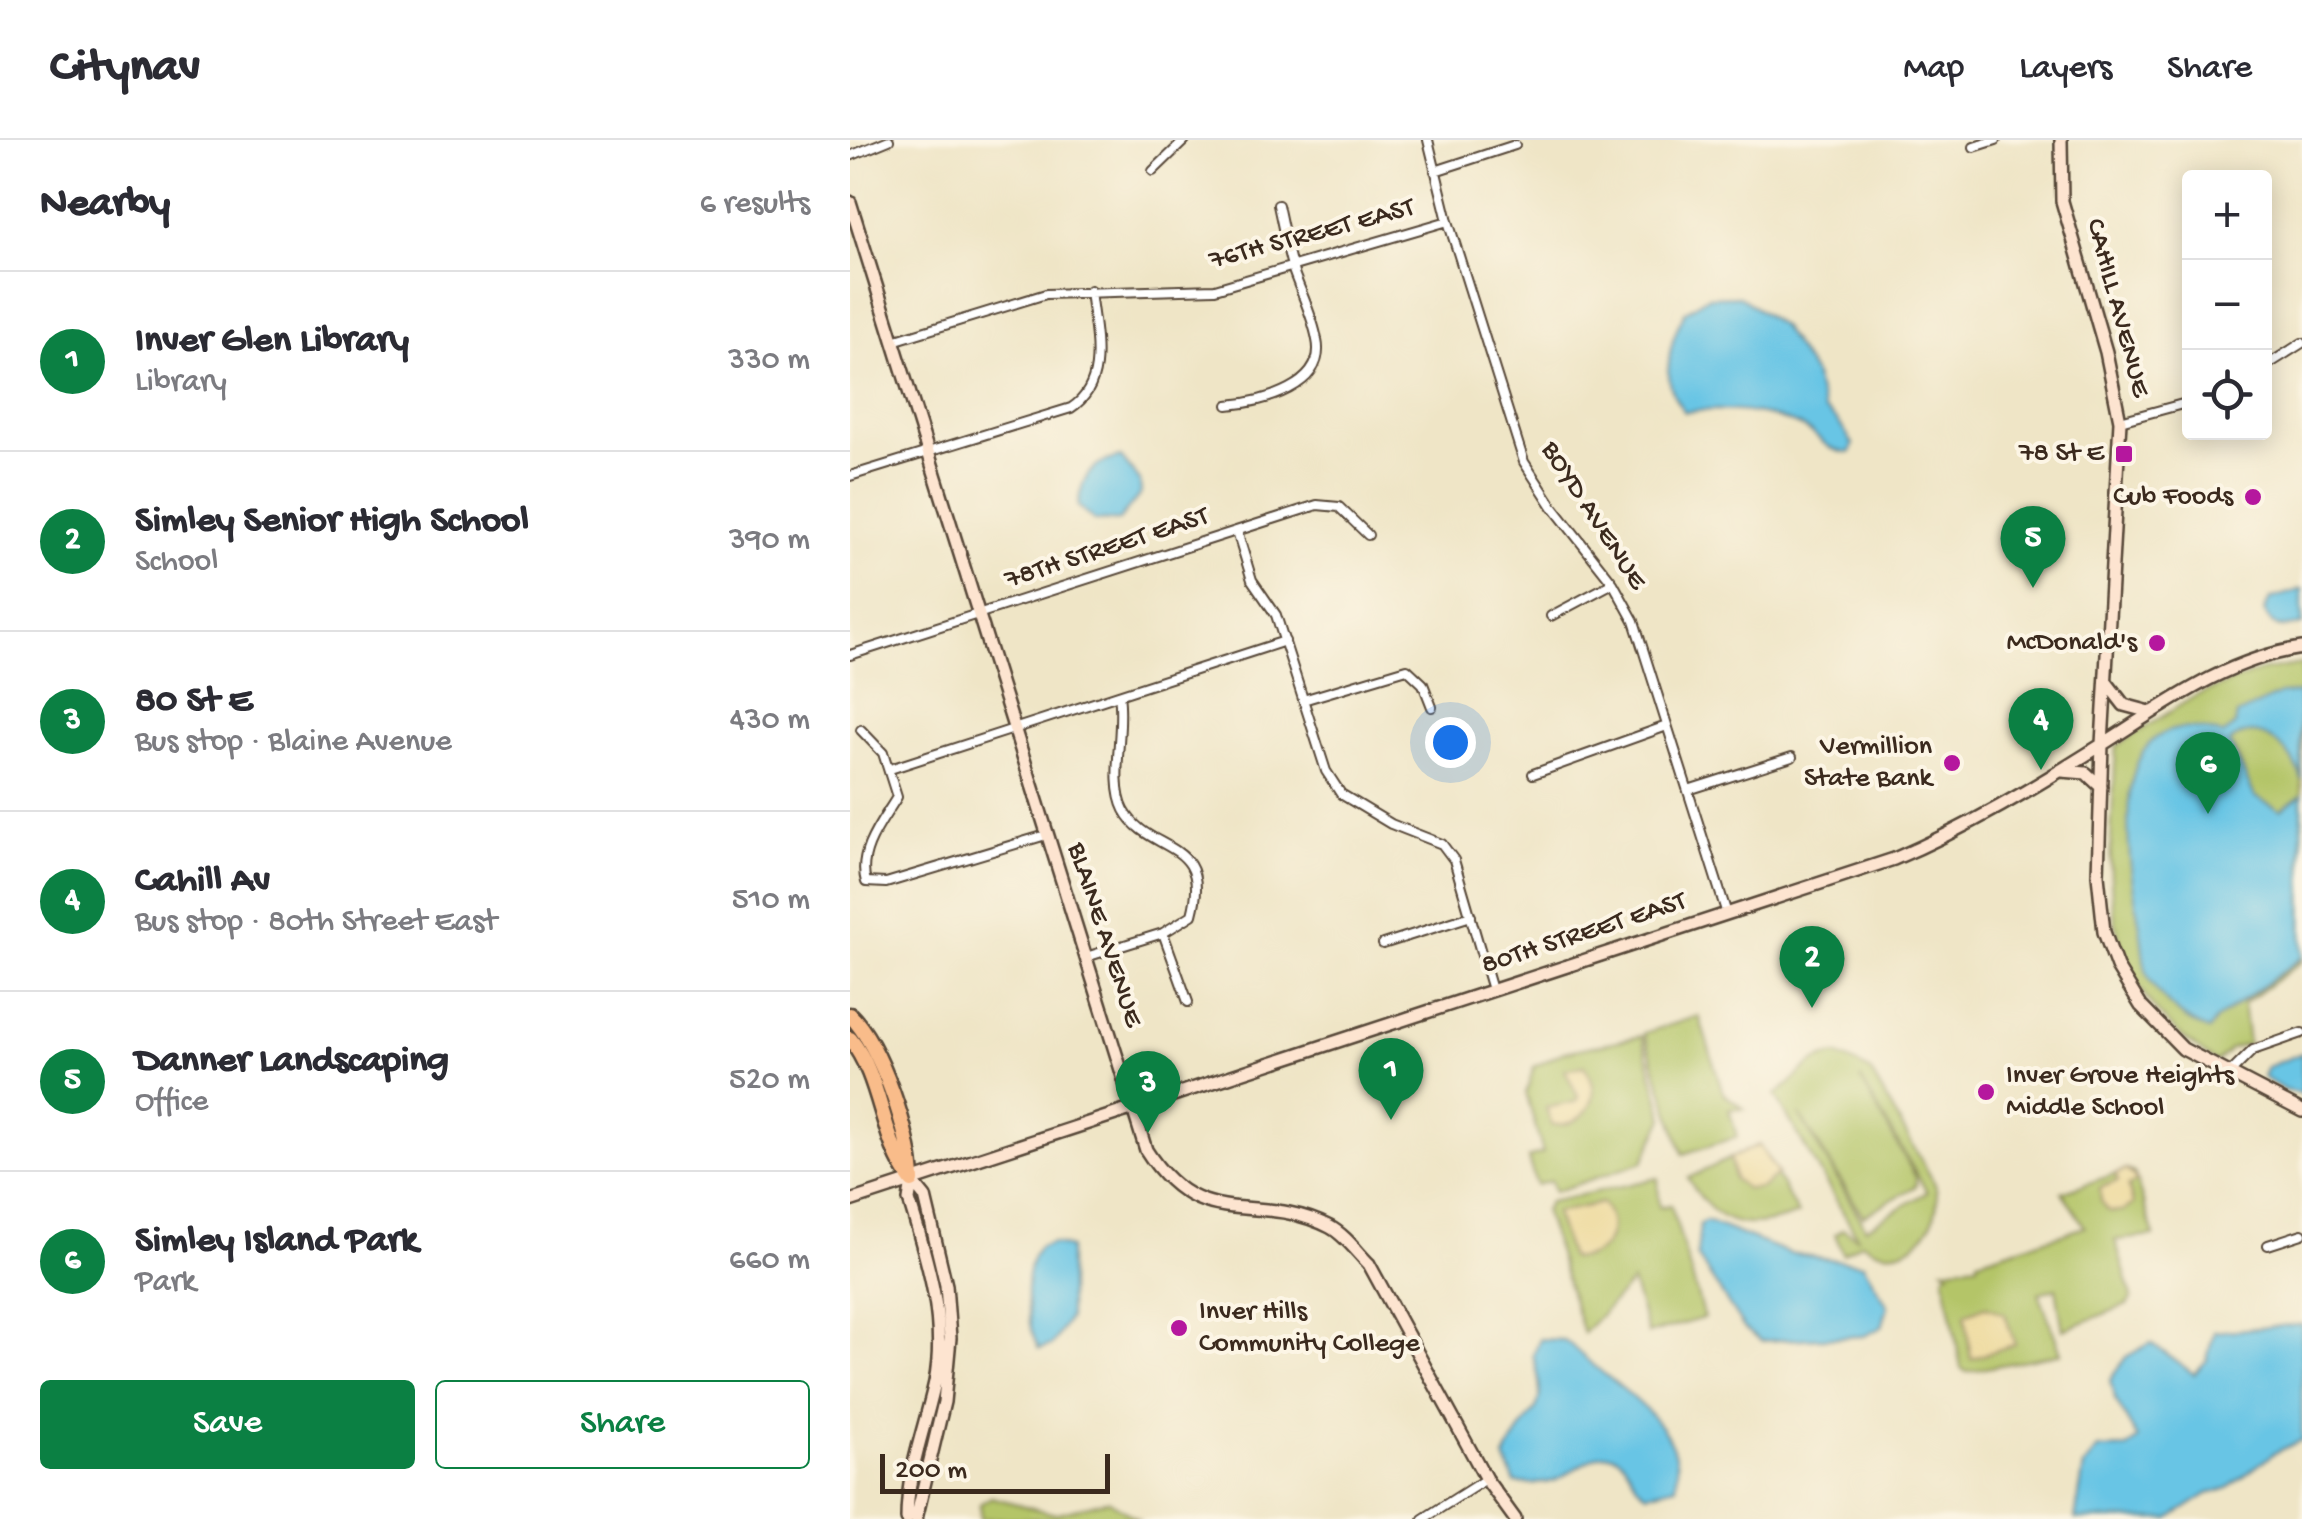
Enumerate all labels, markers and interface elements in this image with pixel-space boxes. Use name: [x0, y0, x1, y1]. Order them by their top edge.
text: Citynav: [50, 41, 200, 98]
text: Map: [1903, 49, 1964, 90]
text: Layers: [2019, 49, 2112, 90]
text: Share: [2167, 49, 2252, 90]
map controls: [2182, 170, 2272, 440]
button: +: [2182, 170, 2272, 260]
text: Nearby: [40, 181, 170, 230]
text: 6 results: [700, 186, 810, 224]
street label: 76TH STREET EAST: [1205, 191, 1419, 278]
street label: CAHILL AVENUE: [2077, 215, 2157, 402]
button: −: [2182, 260, 2272, 350]
text: Inver Glen Library: [135, 320, 409, 364]
text: 1: [66, 342, 79, 380]
text: 330 m: [728, 342, 810, 380]
button: locate: [2182, 350, 2272, 440]
text: Library: [135, 364, 227, 402]
street label: BOYD AVENUE: [1532, 435, 1654, 598]
place label: 78 St E: [2018, 438, 2106, 471]
marker: 78 St E: [2113, 443, 2135, 465]
place label: Cub Foods: [2113, 481, 2234, 514]
marker: Cub Foods: [2242, 486, 2264, 508]
text: Simley Senior High School: [135, 500, 529, 544]
street label: 78TH STREET EAST: [1000, 500, 1214, 598]
pin: 5: [2000, 506, 2066, 588]
text: 2: [65, 522, 80, 560]
text: 390 m: [729, 522, 810, 560]
text: School: [135, 544, 218, 582]
place label: McDonald's: [2006, 627, 2138, 660]
marker: McDonald's: [2146, 632, 2168, 654]
text: 80 St E: [135, 680, 252, 724]
pin: 4: [2008, 688, 2074, 770]
text: 3: [64, 702, 81, 740]
text: 430 m: [730, 702, 810, 740]
your location: [1425, 717, 1476, 768]
text: Bus stop · Blaine Avenue: [135, 724, 452, 762]
place label: Vermillion State Bank: [1804, 731, 1935, 796]
pin: 6: [2176, 732, 2240, 814]
marker: Vermillion State Bank: [1941, 752, 1963, 774]
street label: BLAINE AVENUE: [1058, 838, 1150, 1033]
text: Cahill Av: [135, 860, 270, 904]
text: 4: [65, 882, 80, 920]
text: 510 m: [732, 882, 810, 920]
street label: 80TH STREET EAST: [1478, 885, 1692, 983]
text: Bus stop · 80th Street East: [135, 904, 497, 942]
pin: 2: [1780, 926, 1844, 1008]
pin: 1: [1358, 1038, 1424, 1120]
text: Danner Landscaping: [135, 1040, 449, 1084]
pin: 3: [1116, 1050, 1180, 1133]
place label: Inver Grove Heights Middle School: [2006, 1060, 2235, 1125]
text: 5: [64, 1062, 81, 1100]
text: 520 m: [729, 1062, 810, 1100]
marker: Inver Grove Heights Middle School: [1975, 1081, 1997, 1103]
text: Office: [135, 1084, 208, 1122]
text: Simley Island Park: [135, 1220, 418, 1264]
text: 6: [64, 1242, 81, 1280]
text: 660 m: [729, 1242, 810, 1280]
text: Park: [135, 1264, 196, 1302]
place label: Inver Hills Community College: [1199, 1296, 1420, 1361]
marker: Inver Hills Community College: [1168, 1317, 1190, 1339]
button: Save: [40, 1380, 415, 1469]
button: Share: [435, 1380, 810, 1469]
scale bar: [880, 1449, 1110, 1494]
text: 200 m: [895, 1455, 967, 1488]

